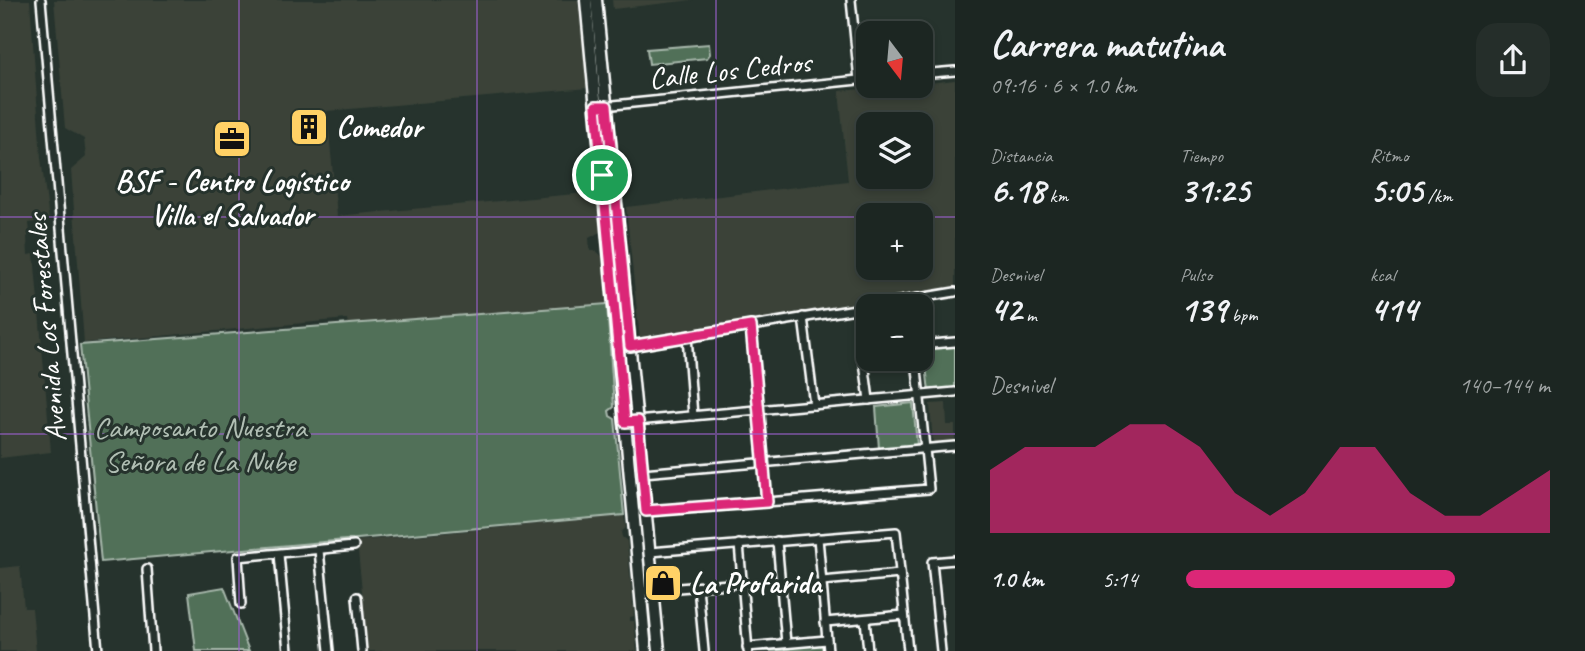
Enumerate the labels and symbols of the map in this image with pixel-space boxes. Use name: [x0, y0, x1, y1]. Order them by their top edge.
north arrow: [856, 21, 933, 98]
street label: Calle Los Cedros: [647, 42, 816, 97]
building icon: Comedor: [288, 106, 330, 148]
place label: Comedor: [336, 108, 425, 146]
office icon: BSF - Centro Logístico Villa el Salvador: [211, 118, 253, 160]
pin: [572, 145, 632, 205]
place label: BSF - Centro Logístico Villa el Salvador: [115, 162, 352, 234]
street label: Avenida Los Forestales: [17, 210, 75, 444]
park label: Camposanto Nuestra Señora de La Nube: [94, 408, 308, 480]
shop icon: La Profarida: [642, 562, 684, 604]
place label: La Profarida: [690, 564, 824, 602]

